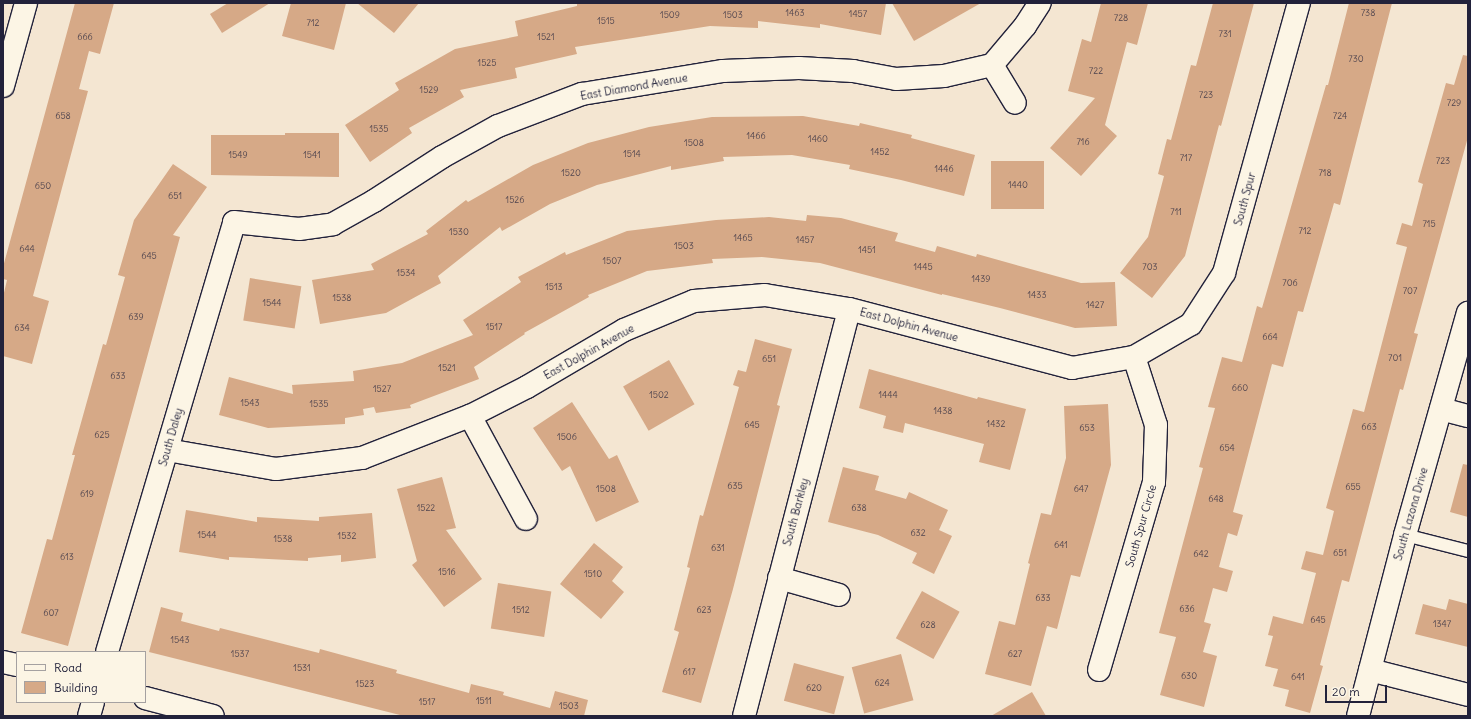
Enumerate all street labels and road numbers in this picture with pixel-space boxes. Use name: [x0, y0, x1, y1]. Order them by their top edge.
street label: East Diamond Avenue: [579, 71, 689, 103]
street label: South Spur: [1232, 171, 1258, 227]
street label: East Dolphin Avenue: [858, 306, 960, 344]
street label: East Dolphin Avenue: [542, 322, 636, 382]
street label: South Daley: [156, 406, 186, 468]
street label: South Lazona Drive: [1391, 466, 1431, 562]
street label: South Barkley: [781, 477, 811, 547]
street label: South Spur Circle: [1123, 483, 1159, 569]

